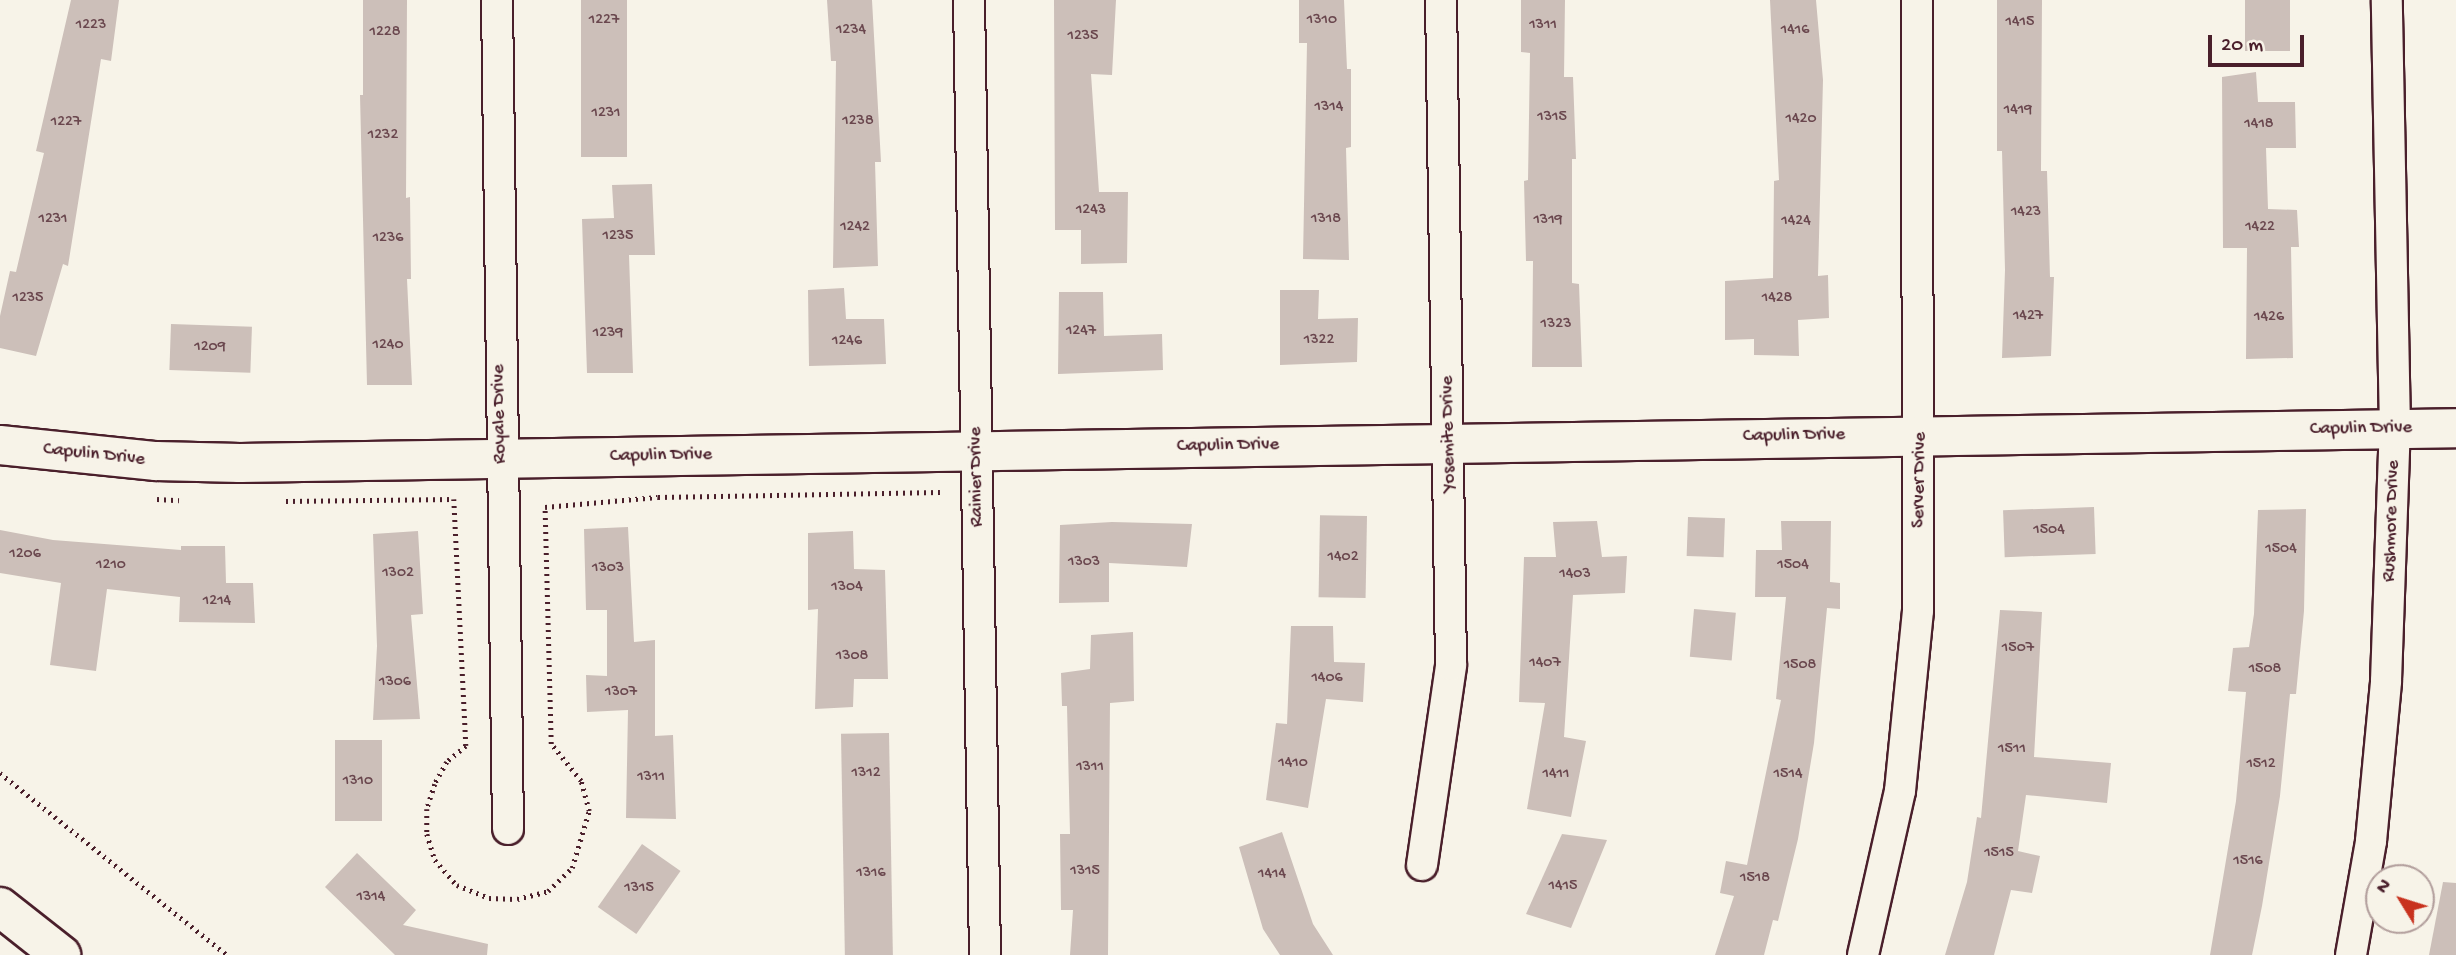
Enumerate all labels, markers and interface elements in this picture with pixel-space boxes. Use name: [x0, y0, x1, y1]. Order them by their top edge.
house number: 1227: [589, 11, 619, 31]
house number: 1310: [1307, 11, 1337, 31]
house number: 1415: [2006, 13, 2034, 33]
house number: 1223: [76, 16, 106, 36]
house number: 1311: [1529, 16, 1557, 36]
house number: 1234: [836, 21, 866, 41]
house number: 1416: [1781, 21, 1809, 41]
scale bar: [2211, 21, 2307, 65]
house number: 1228: [370, 23, 400, 43]
house number: 1235: [1067, 27, 1099, 47]
text: 20 m: [2221, 34, 2263, 59]
house number: 1314: [1315, 98, 1343, 118]
house number: 1419: [2004, 101, 2032, 121]
house number: 1231: [591, 104, 621, 124]
house number: 1315: [1537, 108, 1567, 128]
house number: 1420: [1786, 110, 1816, 130]
house number: 1238: [842, 112, 874, 132]
house number: 1227: [51, 113, 81, 133]
house number: 1418: [2244, 115, 2274, 135]
house number: 1232: [368, 126, 398, 146]
house number: 1243: [1076, 201, 1106, 221]
house number: 1423: [2011, 203, 2041, 223]
house number: 1231: [38, 210, 68, 230]
house number: 1318: [1311, 210, 1341, 230]
house number: 1319: [1533, 211, 1563, 231]
house number: 1424: [1781, 212, 1811, 232]
house number: 1242: [840, 218, 870, 238]
house number: 1422: [2245, 218, 2275, 238]
house number: 1235: [602, 227, 634, 247]
house number: 1236: [373, 229, 403, 249]
house number: 1235: [12, 289, 44, 309]
house number: 1428: [1762, 289, 1792, 309]
house number: 1427: [2013, 307, 2043, 327]
house number: 1426: [2254, 308, 2284, 328]
house number: 1323: [1541, 315, 1571, 335]
house number: 1247: [1066, 322, 1096, 342]
house number: 1239: [593, 324, 623, 344]
house number: 1322: [1304, 331, 1334, 351]
house number: 1246: [832, 332, 862, 352]
house number: 1240: [373, 336, 403, 356]
house number: 1209: [194, 338, 226, 358]
street label: Royale Drive: [488, 364, 512, 464]
street label: Yosemite Drive: [1437, 376, 1461, 492]
street label: Capulin Drive: [2310, 417, 2412, 441]
street label: Capulin Drive: [1743, 424, 1845, 448]
street label: Rainier Drive: [965, 427, 989, 527]
street label: Server Drive: [1908, 432, 1932, 528]
street label: Capulin Drive: [1177, 434, 1279, 458]
street label: Capulin Drive: [42, 438, 146, 472]
street label: Capulin Drive: [610, 444, 712, 468]
street label: Rushmore Drive: [2378, 460, 2406, 582]
house number: 1504: [2033, 521, 2065, 541]
house number: 1504: [2265, 540, 2297, 560]
house number: 1206: [9, 545, 41, 565]
house number: 1402: [1328, 548, 1358, 568]
house number: 1303: [1068, 553, 1100, 573]
house number: 1210: [96, 556, 126, 576]
house number: 1504: [1777, 556, 1809, 576]
house number: 1303: [592, 559, 624, 579]
house number: 1302: [382, 564, 414, 584]
house number: 1403: [1559, 565, 1591, 585]
house number: 1304: [831, 578, 863, 598]
house number: 1214: [203, 592, 231, 612]
house number: 1507: [2002, 639, 2034, 659]
house number: 1308: [836, 647, 868, 667]
house number: 1407: [1529, 654, 1561, 674]
house number: 1508: [1784, 656, 1816, 676]
house number: 1508: [2249, 660, 2281, 680]
house number: 1406: [1311, 669, 1343, 689]
house number: 1306: [379, 673, 411, 693]
house number: 1307: [605, 683, 637, 703]
house number: 1511: [1998, 740, 2026, 760]
house number: 1410: [1278, 754, 1308, 774]
house number: 1512: [2246, 755, 2276, 775]
house number: 1311: [1076, 758, 1104, 778]
house number: 1312: [851, 764, 881, 784]
house number: 1411: [1543, 765, 1569, 785]
house number: 1514: [1774, 765, 1802, 785]
house number: 1311: [637, 768, 665, 788]
house number: 1310: [343, 772, 373, 792]
house number: 1515: [1984, 844, 2014, 864]
house number: 1516: [2233, 852, 2263, 872]
house number: 1315: [1070, 862, 1100, 882]
house number: 1316: [856, 864, 886, 884]
north arrow: [2365, 864, 2435, 934]
house number: 1414: [1258, 865, 1286, 885]
house number: 1518: [1740, 869, 1770, 889]
text: N: [2372, 875, 2398, 899]
house number: 1415: [1549, 877, 1577, 897]
house number: 1315: [624, 879, 654, 899]
house number: 1314: [357, 888, 385, 908]

